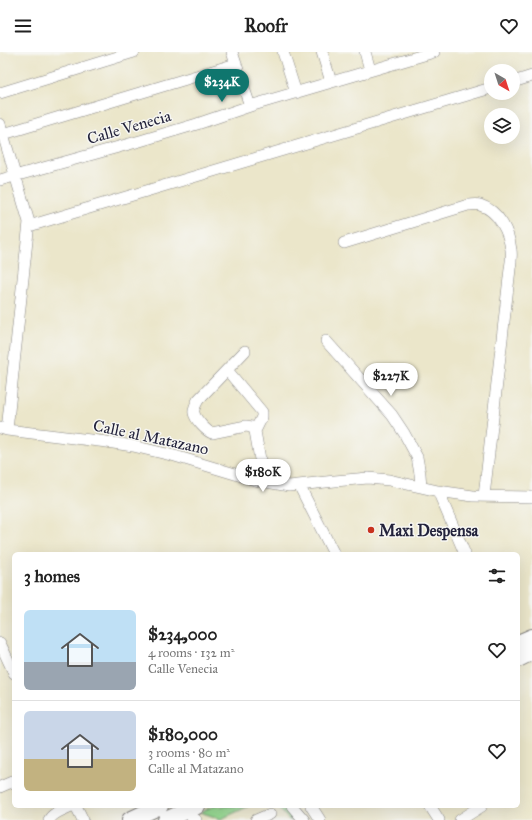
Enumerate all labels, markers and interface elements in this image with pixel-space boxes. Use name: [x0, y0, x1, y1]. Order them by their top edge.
icon: menu: [12, 15, 34, 37]
text: Roofr: [244, 15, 288, 37]
icon: heart: [498, 15, 520, 37]
north arrow: [484, 64, 520, 100]
map controls: [484, 64, 520, 144]
pin: $234K: [194, 69, 250, 103]
text: $234K: [204, 74, 240, 90]
street label: Calle Venecia: [85, 106, 173, 148]
button: layers: [484, 108, 520, 144]
pin: $227K: [363, 363, 419, 397]
text: $227K: [373, 368, 409, 384]
street label: Calle al Matazano: [92, 415, 210, 459]
pin: $180K: [235, 459, 291, 493]
text: $180K: [245, 464, 281, 480]
place label: Maxi Despensa: [379, 521, 480, 541]
marker: Maxi Despensa: [366, 525, 376, 535]
icon: filters: [486, 565, 508, 587]
text: 3 homes: [24, 566, 80, 587]
text: $234,000: [148, 624, 217, 645]
icon: home: [56, 626, 104, 674]
icon: heart: [486, 639, 508, 661]
text: 4 rooms · 132 m²: [148, 645, 234, 661]
text: Calle Venecia: [148, 661, 218, 677]
text: $180,000: [148, 724, 218, 745]
icon: home: [56, 727, 104, 775]
icon: heart: [486, 740, 508, 762]
text: 3 rooms · 80 m²: [148, 745, 230, 761]
text: Calle al Matazano: [148, 761, 244, 777]

